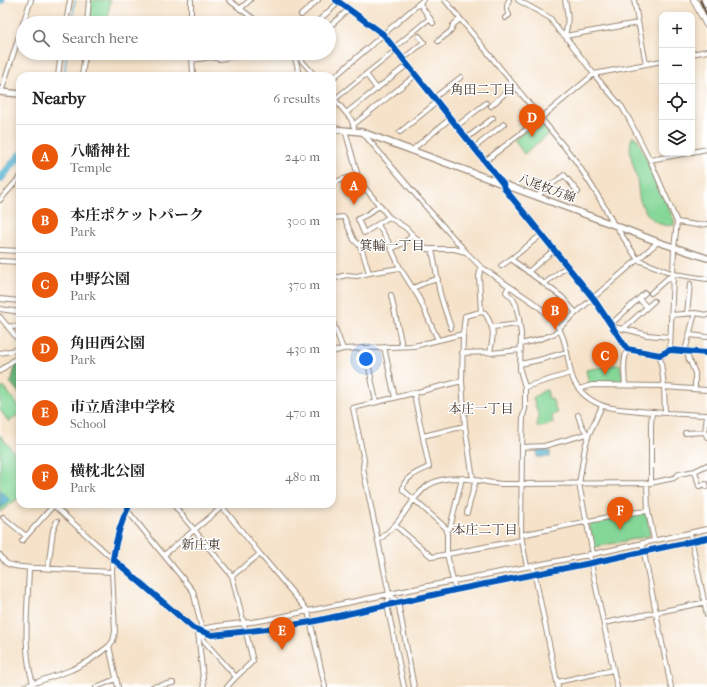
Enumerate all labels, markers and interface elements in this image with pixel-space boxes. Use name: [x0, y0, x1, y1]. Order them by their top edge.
map controls: [659, 12, 695, 156]
button: +: [659, 12, 695, 48]
search box: [16, 16, 336, 60]
icon: search: [30, 27, 52, 49]
text: Search here: [62, 29, 138, 47]
button: −: [659, 48, 695, 84]
district label: 角田二丁目: [450, 82, 516, 97]
button: locate: [659, 84, 695, 120]
text: Nearby: [32, 88, 86, 108]
text: 6 results: [273, 91, 320, 106]
pin: D: [519, 104, 545, 137]
button: layers: [659, 120, 695, 156]
text: 八幡神社: [70, 142, 130, 160]
text: A: [41, 149, 49, 164]
text: 240 m: [285, 149, 320, 164]
text: Temple: [70, 160, 112, 175]
street label: 八尾枚方線: [516, 171, 578, 205]
pin: A: [341, 172, 367, 205]
text: 本庄ポケットパーク: [70, 206, 204, 224]
text: B: [41, 213, 49, 228]
text: 300 m: [287, 213, 320, 228]
text: Park: [70, 224, 96, 239]
district label: 箕輪一丁目: [359, 238, 425, 253]
text: 中野公園: [70, 270, 130, 288]
text: C: [41, 277, 49, 292]
text: 370 m: [288, 277, 320, 292]
text: Park: [70, 288, 96, 303]
pin: B: [542, 297, 568, 330]
text: 角田西公園: [70, 334, 145, 352]
text: D: [40, 341, 50, 356]
text: 430 m: [286, 341, 320, 356]
pin: C: [592, 342, 618, 375]
your location: [356, 349, 376, 369]
text: Park: [70, 352, 96, 367]
text: 市立盾津中学校: [70, 398, 175, 416]
district label: 本庄一丁目: [448, 401, 514, 416]
text: E: [41, 405, 49, 420]
text: 470 m: [286, 405, 320, 420]
text: School: [70, 416, 106, 431]
text: 横枕北公園: [70, 462, 145, 480]
text: F: [42, 469, 48, 484]
text: 480 m: [285, 469, 320, 484]
text: Park: [70, 480, 96, 495]
pin: F: [607, 497, 633, 530]
district label: 本庄二丁目: [452, 522, 518, 537]
district label: 新庄東: [181, 537, 221, 552]
pin: E: [269, 617, 295, 650]

